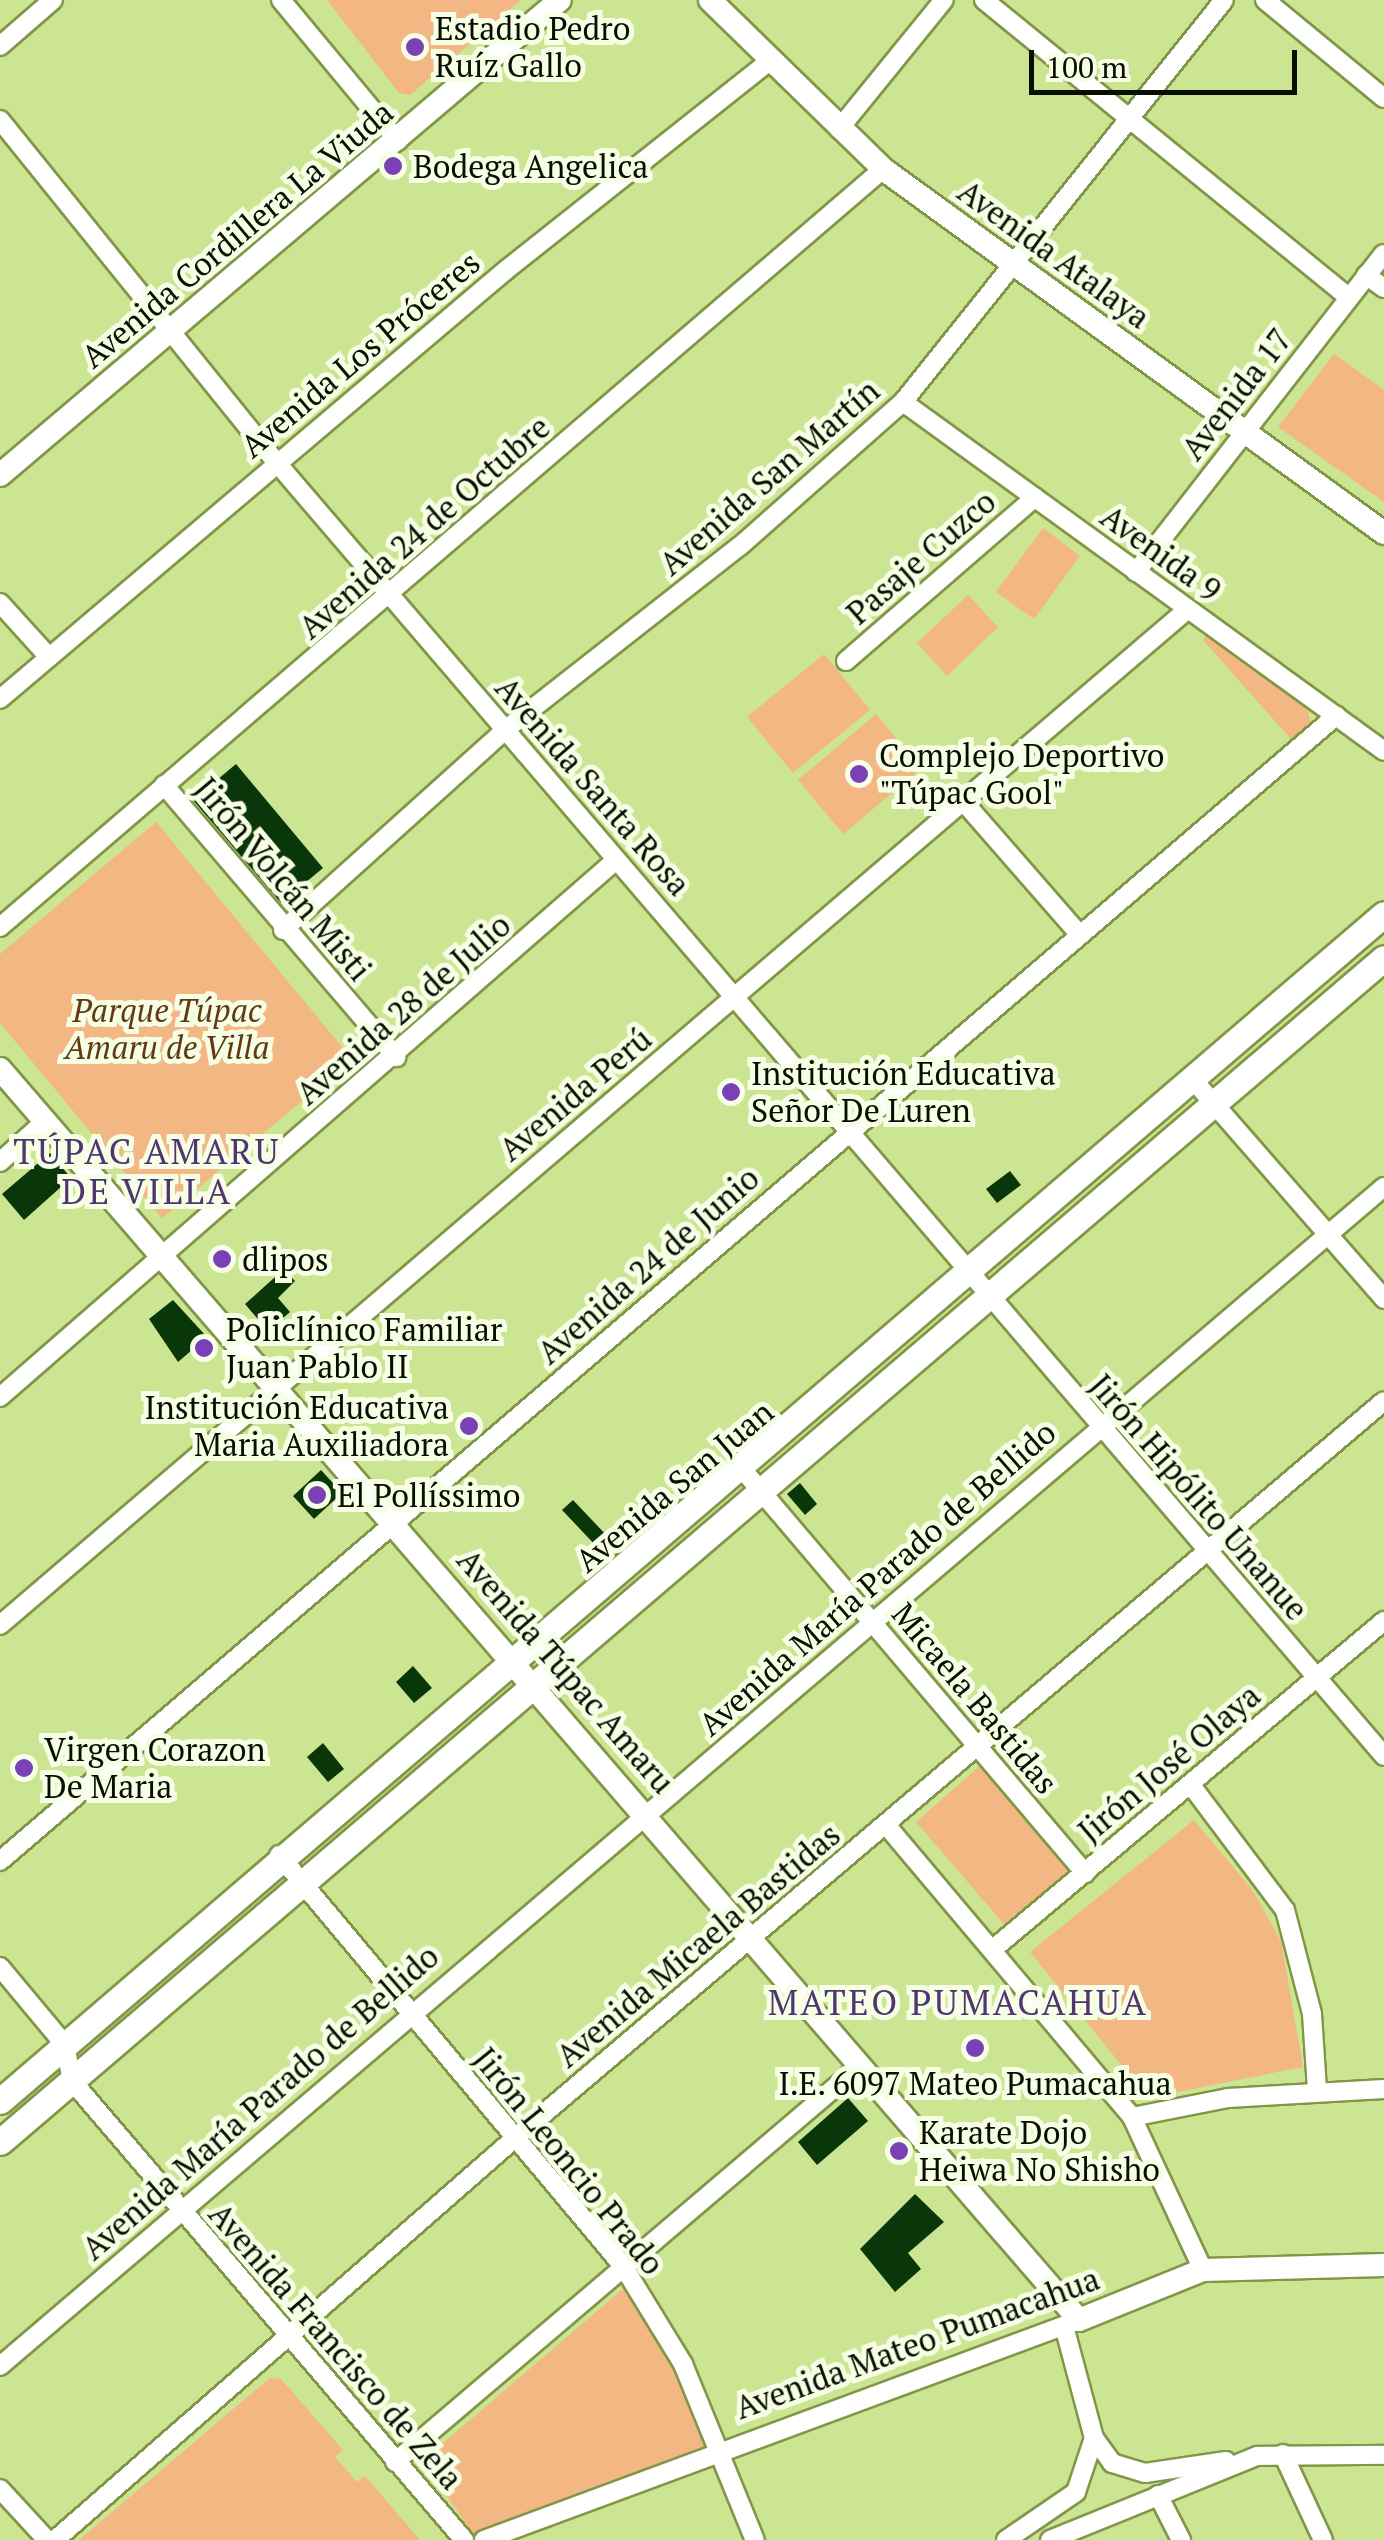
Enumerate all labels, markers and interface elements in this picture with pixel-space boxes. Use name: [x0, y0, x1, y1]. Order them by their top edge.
place label: Estadio Pedro Ruíz Gallo: [435, 10, 630, 85]
scale bar: [1034, 30, 1302, 92]
marker: Estadio Pedro Ruíz Gallo: [404, 36, 426, 58]
text: 100 m: [1046, 47, 1127, 87]
street label: Avenida Cordillera La Viuda: [73, 92, 401, 376]
place label: Bodega Angelica: [413, 147, 649, 185]
marker: Bodega Angelica: [382, 155, 404, 177]
street label: Avenida Atalaya: [950, 171, 1158, 337]
street label: Avenida Los Próceres: [233, 243, 487, 465]
street label: Avenida 17: [1173, 321, 1299, 467]
street label: Avenida San Martín: [651, 371, 887, 583]
street label: Avenida 24 de Octubre: [291, 408, 557, 646]
street label: Pasaje Cuzco: [839, 482, 1003, 632]
street label: Avenida 9: [1094, 497, 1228, 609]
street label: Avenida Santa Rosa: [488, 669, 698, 903]
place label: Complejo Deportivo "Túpac Gool": [879, 737, 1164, 812]
marker: Complejo Deportivo "Túpac Gool": [848, 763, 870, 785]
street label: Jirón Volcán Misti: [187, 769, 379, 989]
street label: Avenida 28 de Julio: [288, 905, 518, 1113]
park label: Parque Túpac Amaru de Villa: [64, 992, 270, 1067]
street label: Avenida Perú: [491, 1019, 659, 1169]
place label: Institución Educativa Señor De Luren: [751, 1055, 1056, 1130]
marker: Institución Educativa Señor De Luren: [720, 1081, 742, 1103]
district label: TÚPAC AMARU DE VILLA: [13, 1130, 281, 1212]
street label: Avenida 24 de Junio: [529, 1158, 767, 1372]
place label: dlipos: [242, 1240, 329, 1278]
marker: dlipos: [211, 1248, 233, 1270]
place label: Policlínico Familiar Juan Pablo II: [226, 1311, 502, 1386]
marker: Policlínico Familiar Juan Pablo II: [191, 1335, 217, 1361]
street label: Jirón Hipólito Unanue: [1082, 1366, 1316, 1628]
place label: Institución Educativa Maria Auxiliadora: [144, 1389, 449, 1464]
street label: Avenida San Juan: [567, 1392, 781, 1580]
street label: Avenida María Parado de Bellido: [691, 1413, 1063, 1743]
marker: Institución Educativa Maria Auxiliadora: [458, 1415, 480, 1437]
place label: El Pollíssimo: [337, 1476, 520, 1514]
marker: El Pollíssimo: [306, 1484, 328, 1506]
street label: Avenida Túpac Amaru: [449, 1541, 683, 1801]
street label: Micaela Bastidas: [884, 1595, 1066, 1801]
street label: Jirón José Olaya: [1070, 1676, 1268, 1850]
place label: Virgen Corazon De Maria: [44, 1731, 265, 1806]
marker: Virgen Corazon De Maria: [13, 1757, 35, 1779]
street label: Avenida Micaela Bastidas: [548, 1815, 848, 2075]
street label: Avenida María Parado de Bellido: [74, 1937, 446, 2267]
district label: MATEO PUMACAHUA: [768, 1981, 1148, 2023]
marker: I.E. 6097 Mateo Pumacahua: [964, 2037, 986, 2059]
street label: Jirón Leoncio Prado: [466, 2040, 672, 2282]
place label: I.E. 6097 Mateo Pumacahua: [778, 2064, 1172, 2102]
place label: Karate Dojo Heiwa No Shisho: [919, 2114, 1160, 2189]
marker: Karate Dojo Heiwa No Shisho: [888, 2140, 910, 2162]
street label: Avenida Francisco de Zela: [201, 2195, 471, 2497]
street label: Avenida Mateo Pumacahua: [730, 2259, 1104, 2427]

